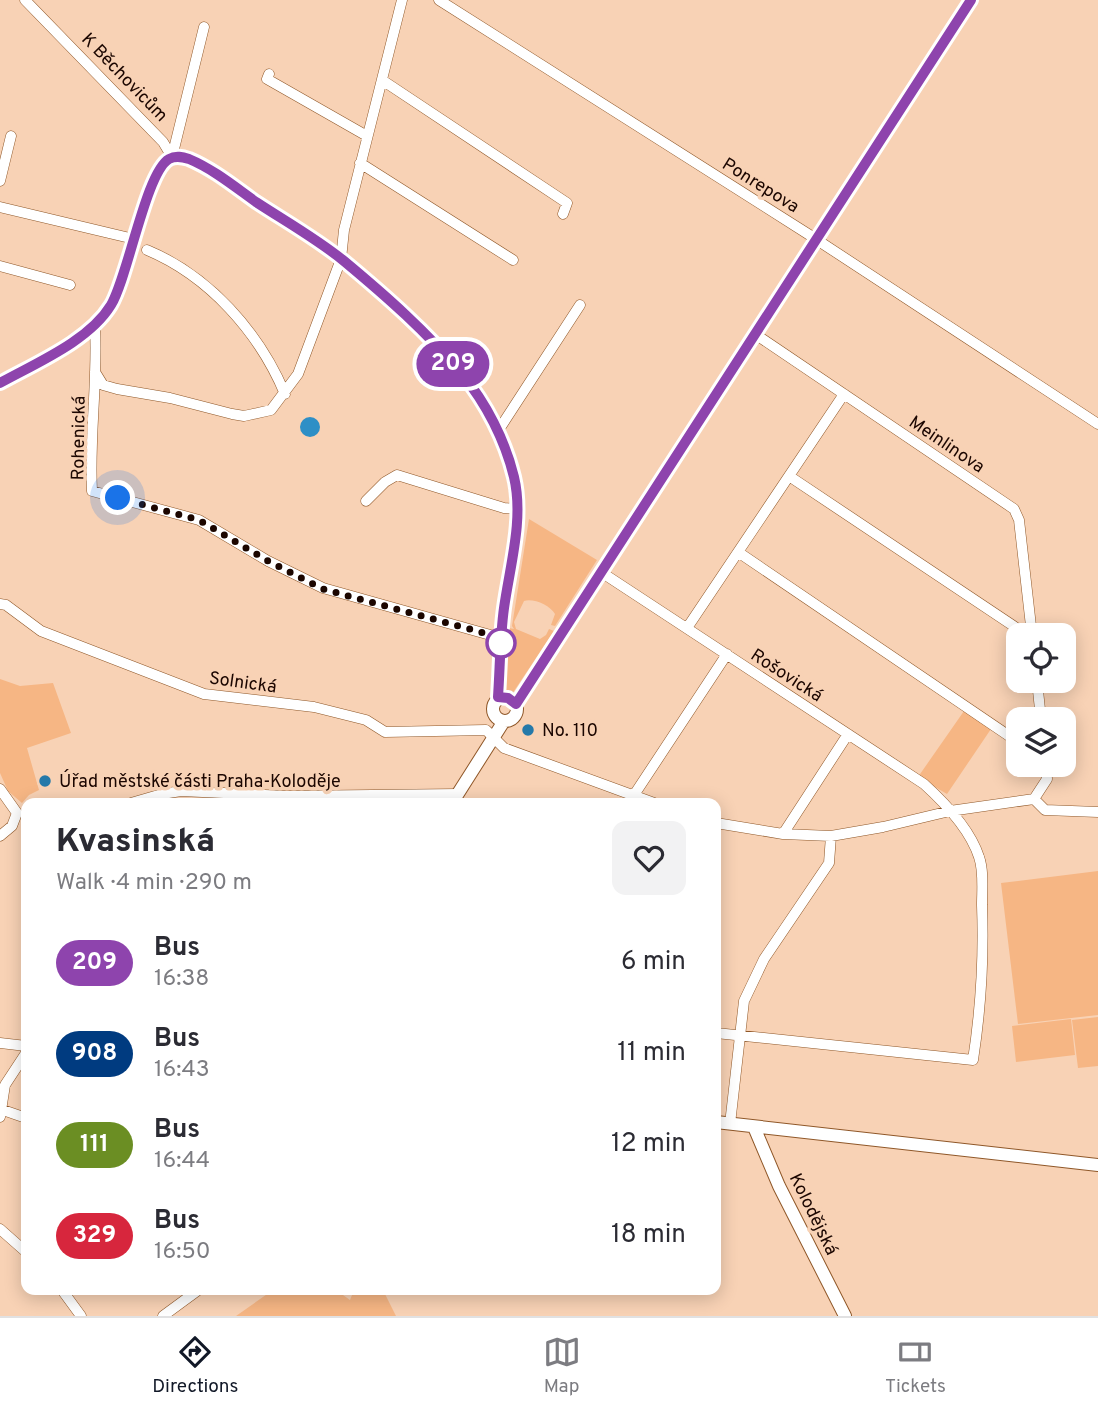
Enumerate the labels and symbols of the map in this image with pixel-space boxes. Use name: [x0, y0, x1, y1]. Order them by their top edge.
street label: K Běchovicům: [76, 29, 172, 127]
street label: Ponrepova: [717, 154, 803, 219]
line badge: 209: [413, 341, 493, 387]
street label: Rohenická: [67, 396, 92, 481]
street label: Meinlinova: [904, 411, 989, 479]
your location: [100, 480, 135, 515]
unlabelled marker: [486, 628, 516, 658]
street label: Rošovická: [746, 644, 827, 708]
street label: Solnická: [208, 667, 278, 700]
place label: No. 110: [542, 720, 598, 743]
marker: No. 110: [520, 722, 536, 738]
place label: Úřad městské části Praha-Koloděje: [59, 769, 341, 794]
marker: Úřad městské části Praha-Koloděje: [37, 773, 53, 789]
street label: Kolodějská: [783, 1170, 842, 1259]

